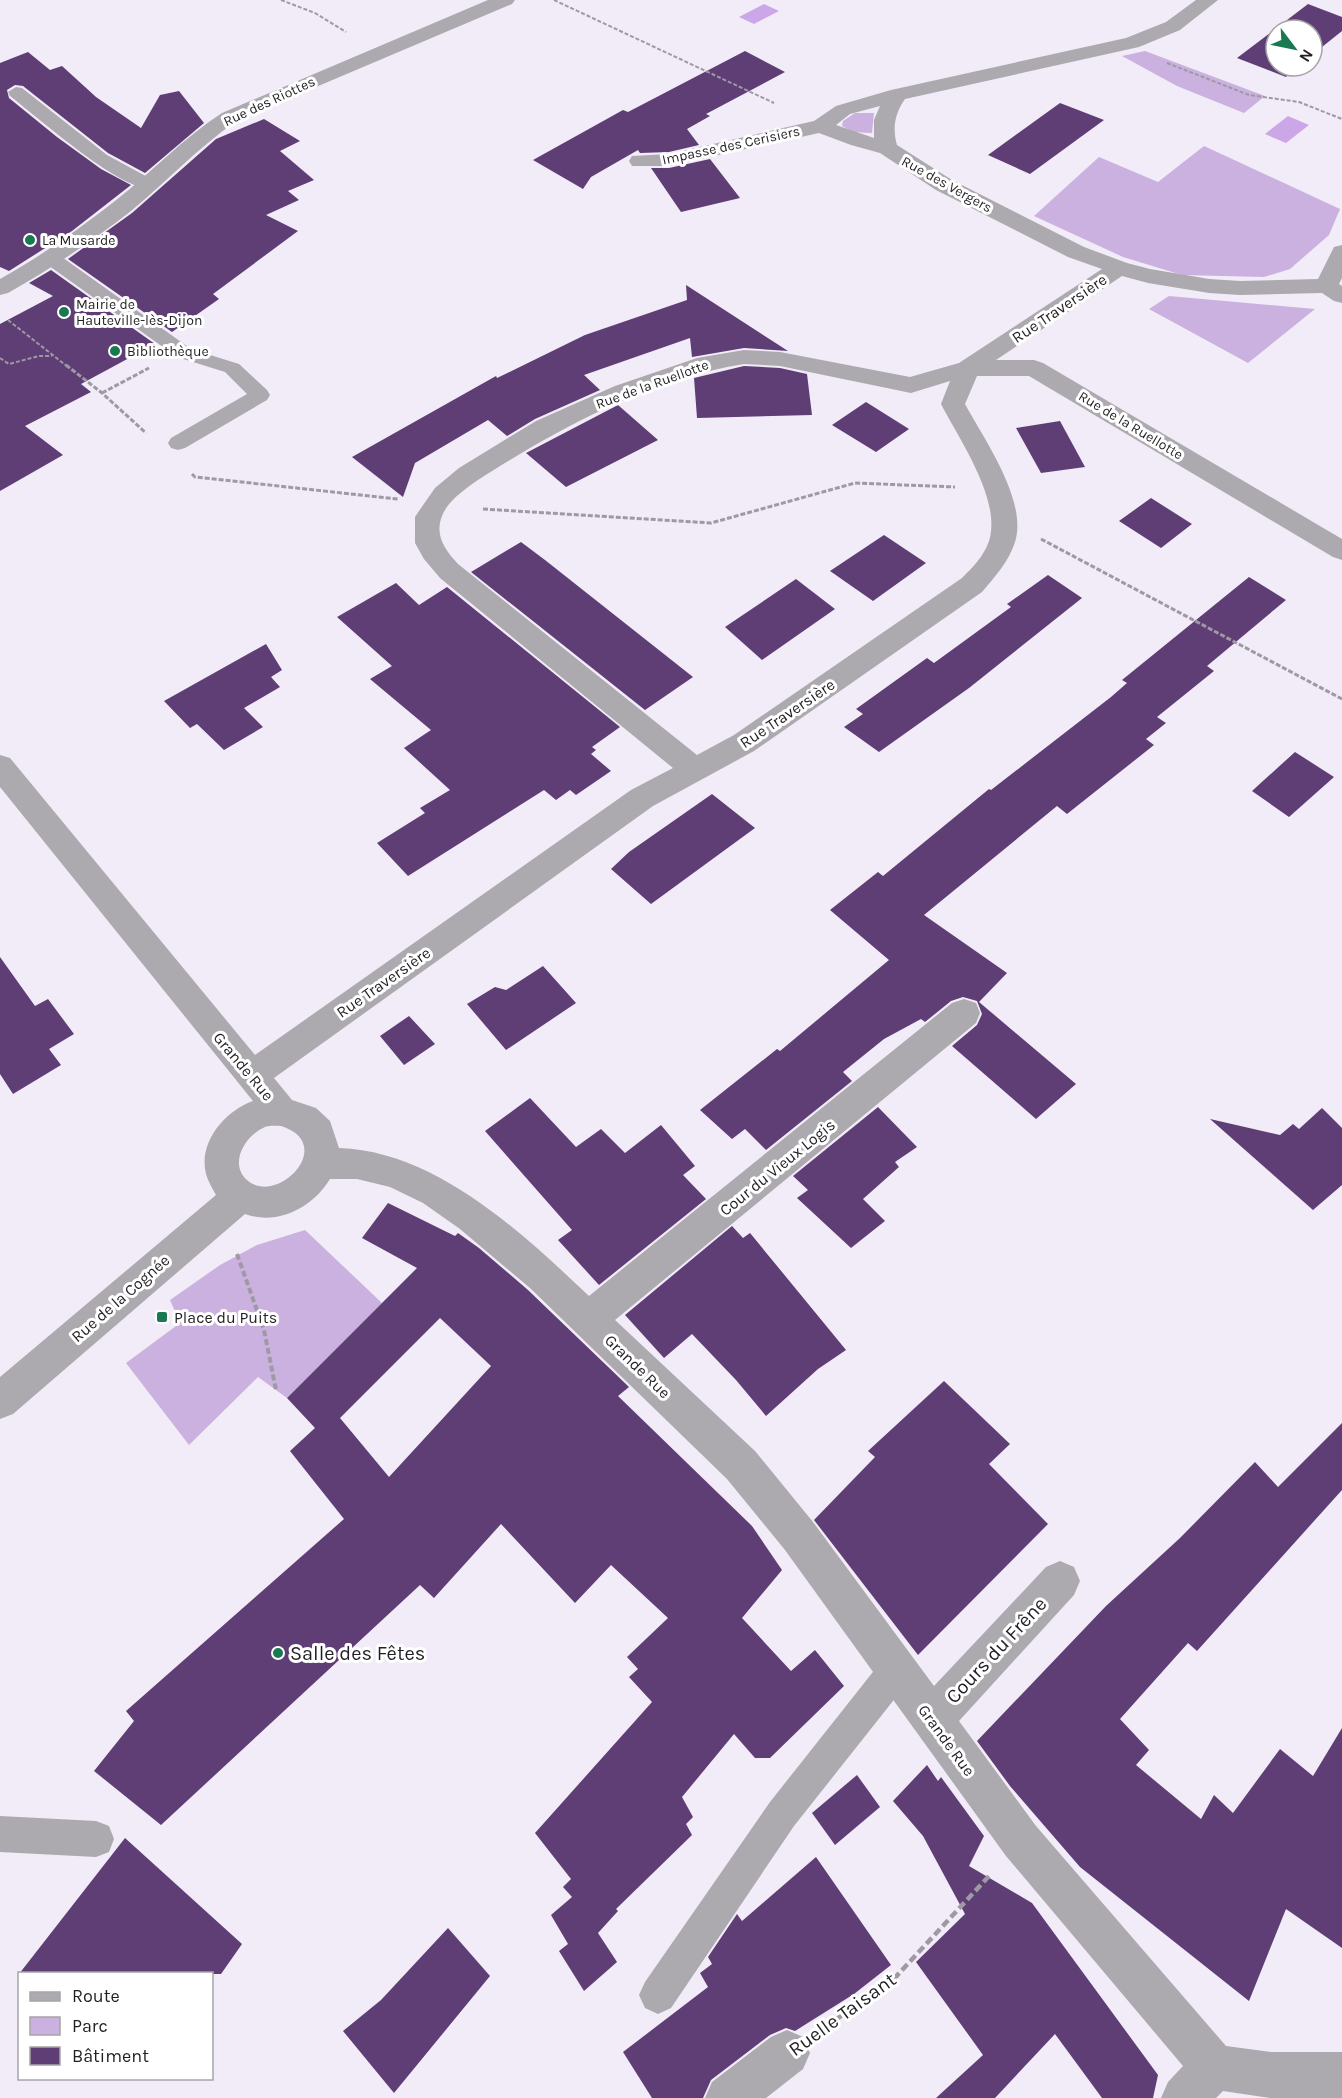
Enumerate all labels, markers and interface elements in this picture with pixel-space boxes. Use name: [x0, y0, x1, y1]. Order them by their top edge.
north arrow: [1264, 18, 1324, 78]
text: N: [1295, 46, 1317, 66]
street label: Rue des Riottes: [221, 73, 318, 130]
street label: Impasse des Cerisiers: [661, 123, 802, 168]
street label: Rue des Vergers: [899, 153, 995, 216]
place label: La Musarde: [42, 232, 116, 249]
marker: La Musarde: [23, 233, 37, 247]
street label: Rue Traversière: [1008, 270, 1110, 347]
place label: Mairie de Hauteville-lès-Dijon: [76, 296, 202, 329]
marker: Mairie de Hauteville-lès-Dijon: [57, 305, 71, 319]
place label: Bibliothèque: [127, 343, 209, 360]
marker: Bibliothèque: [108, 344, 122, 358]
street label: Rue de la Ruellotte: [593, 356, 711, 413]
street label: Rue de la Ruellotte: [1075, 388, 1186, 463]
street label: Rue Traversière: [736, 675, 838, 752]
street label: Rue Traversière: [333, 943, 434, 1022]
street label: Grande Rue: [209, 1028, 278, 1105]
street label: Cour du Vieux Logis: [716, 1115, 839, 1220]
street label: Rue de la Cognée: [67, 1251, 173, 1346]
place label: Place du Puits: [174, 1308, 277, 1327]
marker: Place du Puits: [155, 1310, 169, 1324]
street label: Grande Rue: [601, 1330, 674, 1402]
street label: Cours du Frêne: [941, 1592, 1051, 1708]
place label: Salle des Fêtes: [290, 1642, 425, 1665]
marker: Salle des Fêtes: [271, 1646, 285, 1660]
street label: Grande Rue: [914, 1701, 979, 1780]
street label: Ruelle Taisant: [784, 1967, 901, 2061]
legend: [18, 1972, 213, 2080]
text: Route: [72, 1985, 120, 2007]
text: Parc: [72, 2015, 108, 2037]
text: Bâtiment: [72, 2045, 149, 2067]

